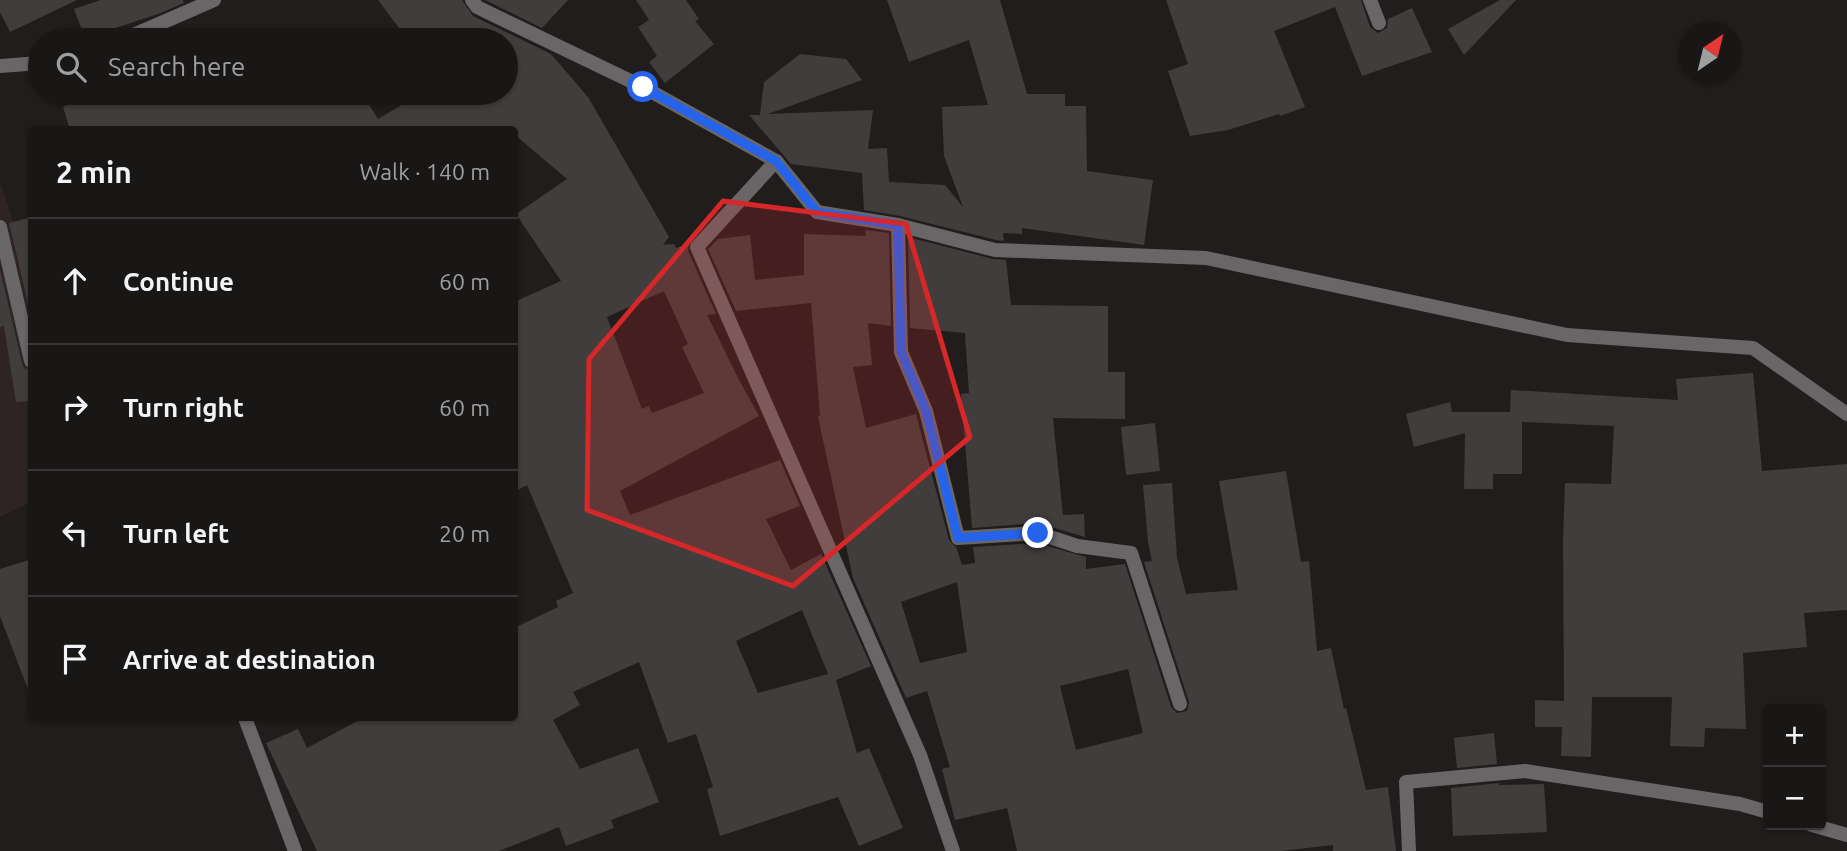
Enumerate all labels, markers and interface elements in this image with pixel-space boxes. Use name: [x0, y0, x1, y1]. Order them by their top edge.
north arrow: [1679, 21, 1742, 84]
search box: [28, 28, 518, 105]
icon: search: [52, 48, 90, 86]
text: Search here: [108, 52, 245, 81]
route start: [627, 71, 658, 102]
text: 2 min: [56, 155, 132, 189]
text: Walk · 140 m: [359, 159, 490, 184]
icon: ahead: [56, 262, 94, 300]
text: Continue: [123, 267, 234, 296]
text: 60 m: [439, 269, 490, 294]
icon: right: [56, 388, 94, 426]
text: Turn right: [123, 393, 244, 422]
text: 60 m: [439, 395, 490, 420]
icon: left: [56, 514, 94, 552]
route end: [1022, 517, 1053, 548]
text: Turn left: [123, 519, 229, 548]
text: 20 m: [439, 521, 490, 546]
icon: arrive: [56, 640, 94, 678]
text: Arrive at destination: [123, 645, 376, 674]
map controls: [1763, 704, 1826, 830]
button: +: [1763, 704, 1826, 767]
button: −: [1763, 767, 1826, 830]

